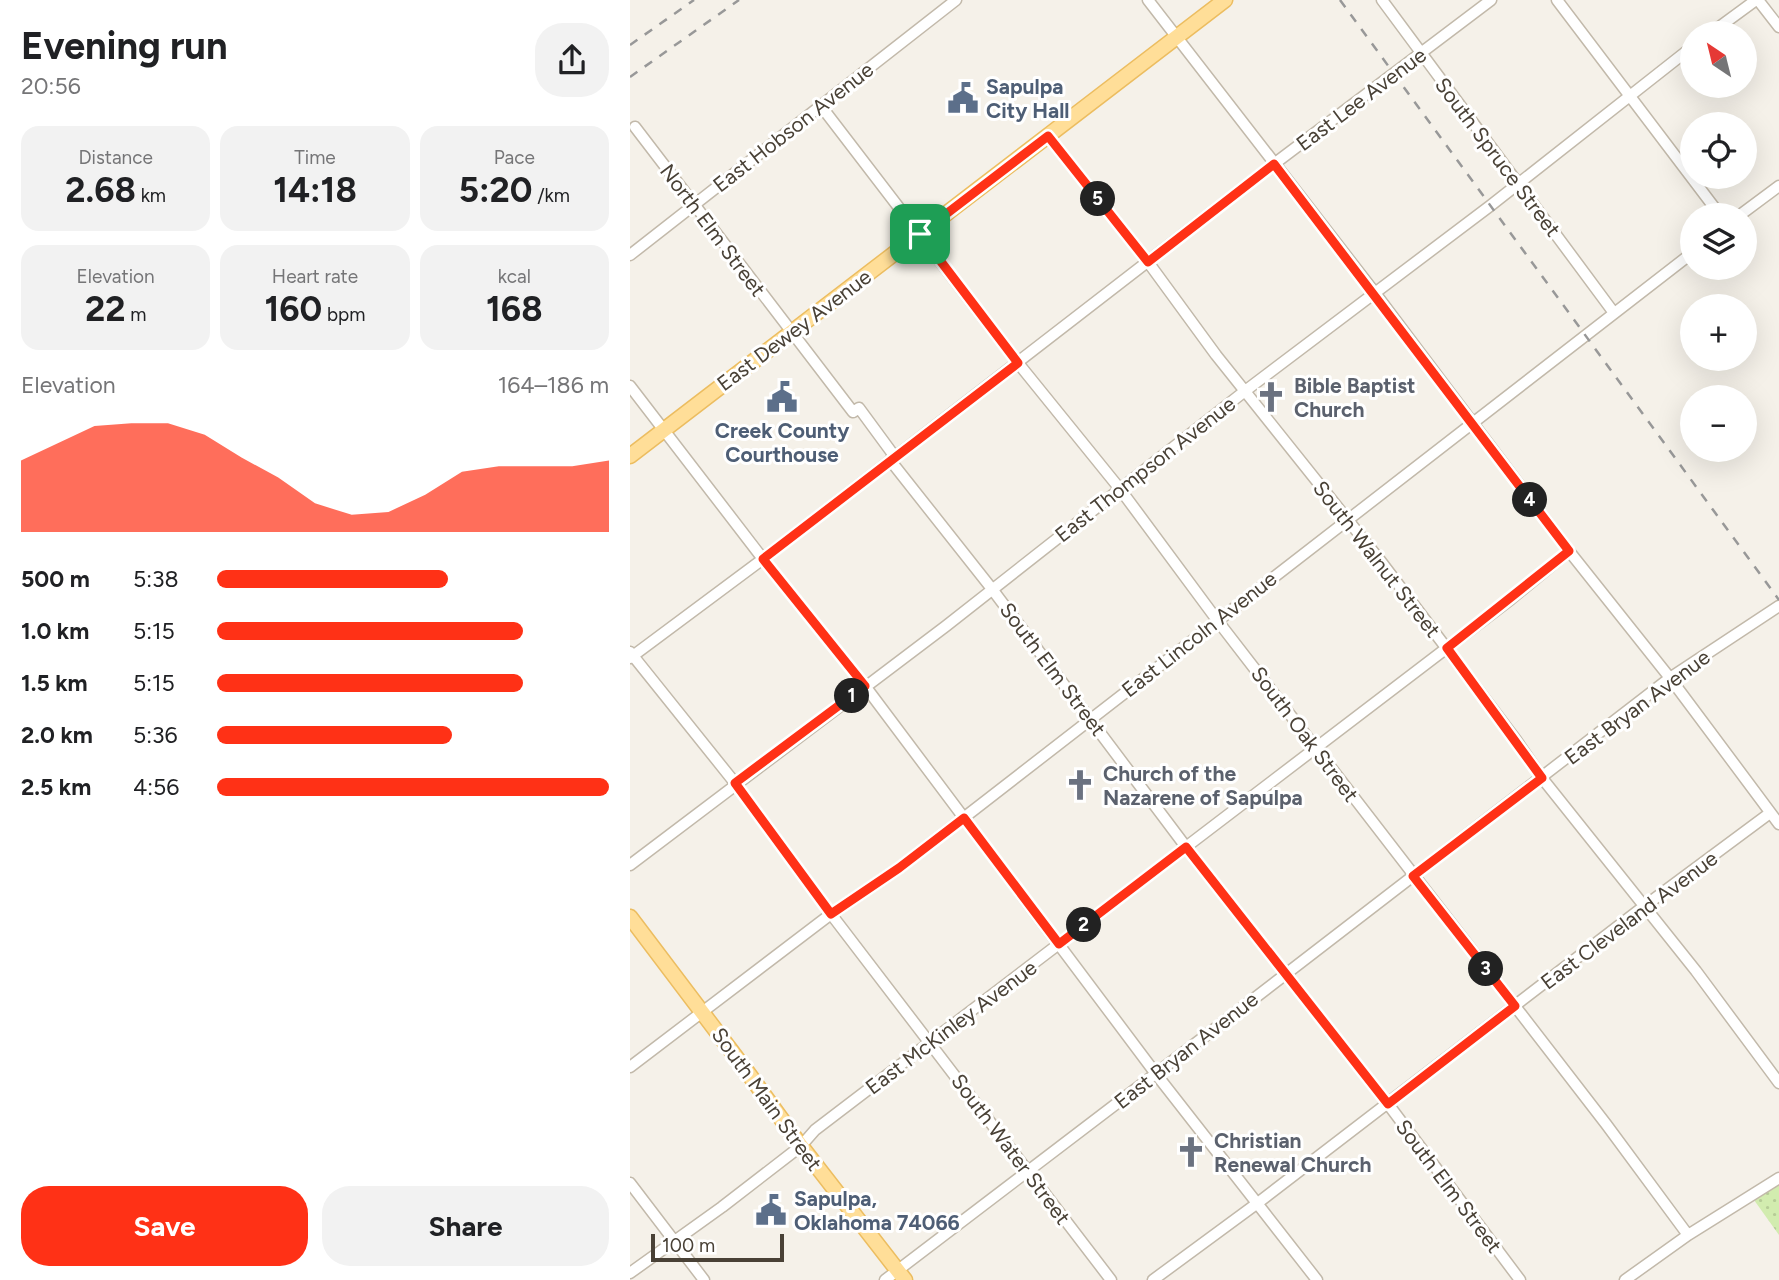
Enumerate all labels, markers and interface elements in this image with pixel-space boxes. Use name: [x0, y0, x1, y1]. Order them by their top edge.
north arrow: [1680, 21, 1757, 98]
map controls: [1680, 21, 1757, 462]
text: Evening run: [21, 23, 228, 69]
button: share: [535, 23, 609, 97]
street label: East Lee Avenue: [1291, 42, 1431, 156]
street label: East Hobson Avenue: [708, 57, 878, 197]
text: 20:56: [21, 72, 81, 100]
street label: South Spruce Street: [1430, 73, 1566, 241]
place label: Sapulpa City Hall: [986, 74, 1070, 123]
public building icon: Sapulpa City Hall: [946, 81, 980, 115]
button: locate: [1680, 112, 1757, 189]
text: Distance: [78, 146, 153, 169]
text: Time: [294, 146, 336, 169]
text: Pace: [494, 146, 535, 169]
street label: North Elm Street: [655, 159, 771, 301]
text: 2.68: [65, 169, 136, 211]
text: 14:18: [273, 169, 357, 211]
text: 5:20: [459, 169, 533, 211]
pin: 5: [1080, 182, 1116, 216]
text: km: [136, 184, 166, 207]
text: /km: [533, 184, 570, 207]
text: 5: [1092, 187, 1103, 210]
button: layers: [1680, 203, 1757, 280]
pin: [890, 204, 950, 264]
icon: arrive: [901, 215, 939, 253]
street label: East Dewey Avenue: [712, 264, 876, 396]
text: Elevation: [77, 265, 155, 288]
text: Heart rate: [272, 265, 358, 288]
text: kcal: [498, 265, 531, 288]
text: 22: [85, 288, 125, 330]
text: 160: [264, 288, 322, 330]
text: 168: [486, 288, 543, 330]
button: +: [1680, 294, 1757, 371]
text: m: [125, 303, 146, 326]
text: bpm: [322, 303, 365, 326]
text: Elevation: [21, 371, 116, 399]
text: 164–186 m: [498, 371, 609, 399]
place label: Bible Baptist Church: [1294, 373, 1416, 422]
public building icon: Creek County Courthouse: [765, 380, 799, 414]
church icon: Bible Baptist Church: [1254, 380, 1288, 414]
button: −: [1680, 385, 1757, 462]
street label: East Thompson Avenue: [1050, 391, 1240, 547]
place label: Creek County Courthouse: [715, 418, 850, 467]
street label: South Walnut Street: [1308, 476, 1446, 642]
pin: 4: [1513, 482, 1548, 518]
text: 4: [1523, 488, 1536, 511]
text: 500 m: [21, 565, 90, 593]
text: 5:38: [133, 565, 179, 593]
street label: East Lincoln Avenue: [1117, 566, 1281, 702]
street label: South Elm Street: [995, 597, 1111, 741]
text: 1.0 km: [21, 617, 89, 645]
text: 5:15: [133, 617, 175, 645]
street label: East Bryan Avenue: [1559, 644, 1715, 770]
street label: South Oak Street: [1246, 661, 1364, 807]
text: 1.5 km: [21, 669, 88, 697]
text: 5:15: [133, 669, 175, 697]
pin: 1: [834, 678, 870, 714]
text: 1: [847, 684, 856, 707]
text: 2.0 km: [21, 721, 93, 749]
text: 5:36: [133, 721, 178, 749]
place label: Church of the Nazarene of Sapulpa: [1103, 761, 1303, 810]
church icon: Church of the Nazarene of Sapulpa: [1063, 768, 1097, 802]
text: 2.5 km: [21, 773, 91, 801]
text: 4:56: [133, 773, 179, 801]
street label: East Cleveland Avenue: [1536, 845, 1722, 995]
pin: 2: [1066, 908, 1102, 942]
text: 2: [1078, 913, 1089, 936]
pin: 3: [1468, 951, 1504, 986]
street label: East McKinley Avenue: [861, 955, 1041, 1099]
text: 3: [1480, 957, 1491, 980]
street label: East Bryan Avenue: [1109, 986, 1263, 1114]
street label: South Main Street: [707, 1023, 827, 1175]
street label: South Water Street: [946, 1069, 1076, 1229]
street label: South Elm Street: [1391, 1114, 1507, 1258]
place label: Christian Renewal Church: [1214, 1128, 1371, 1177]
church icon: Christian Renewal Church: [1174, 1135, 1208, 1169]
button: Save: [21, 1186, 308, 1266]
button: Share: [322, 1186, 609, 1266]
place label: Sapulpa, Oklahoma 74066: [794, 1186, 960, 1235]
public building icon: Sapulpa, Oklahoma 74066: [754, 1193, 788, 1227]
scale bar: [651, 1231, 784, 1263]
text: 100 m: [662, 1234, 715, 1257]

